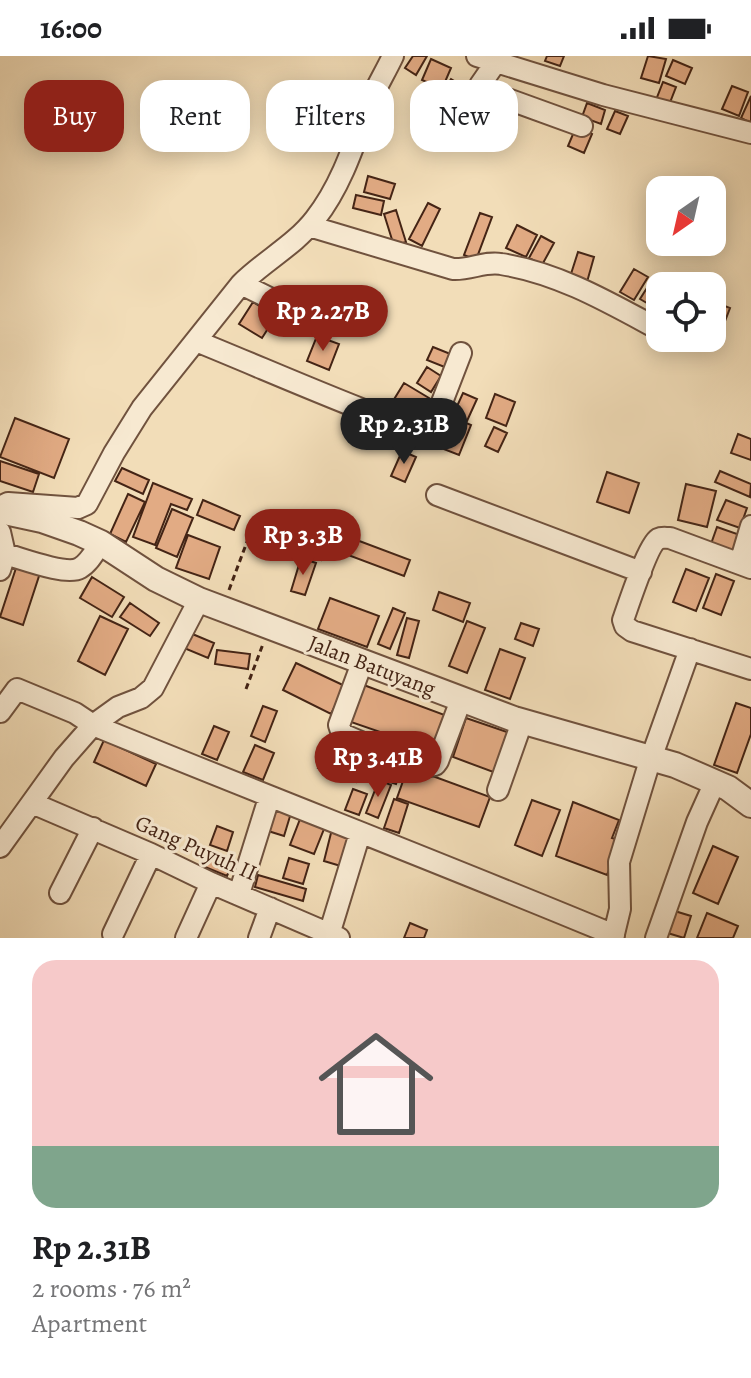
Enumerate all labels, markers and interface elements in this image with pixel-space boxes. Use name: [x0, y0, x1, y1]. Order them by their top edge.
text: 16:00: [40, 8, 102, 48]
chip: Buy: [24, 80, 124, 152]
chip: Rent: [140, 80, 250, 152]
chip: Filters: [266, 80, 394, 152]
chip: New: [410, 80, 518, 152]
north arrow: [646, 176, 726, 256]
map controls: [646, 176, 726, 352]
button: locate: [646, 272, 726, 352]
pin: Rp 2.27B: [240, 285, 406, 353]
text: Rp 2.27B: [276, 293, 370, 328]
pin: Rp 2.31B: [321, 398, 487, 466]
text: Rp 2.31B: [358, 406, 450, 441]
pin: Rp 3.3B: [229, 509, 377, 577]
text: Rp 3.3B: [263, 517, 343, 552]
street label: Jalan Batuyang: [304, 628, 440, 704]
pin: Rp 3.41B: [295, 731, 461, 799]
text: Rp 3.41B: [333, 739, 423, 774]
street label: Gang Puyuh II: [131, 808, 261, 888]
icon: home: [304, 1012, 448, 1156]
text: Rp 2.31B: [32, 1224, 151, 1271]
text: 2 rooms · 76 m²: [32, 1271, 191, 1306]
text: Apartment: [32, 1306, 147, 1341]

